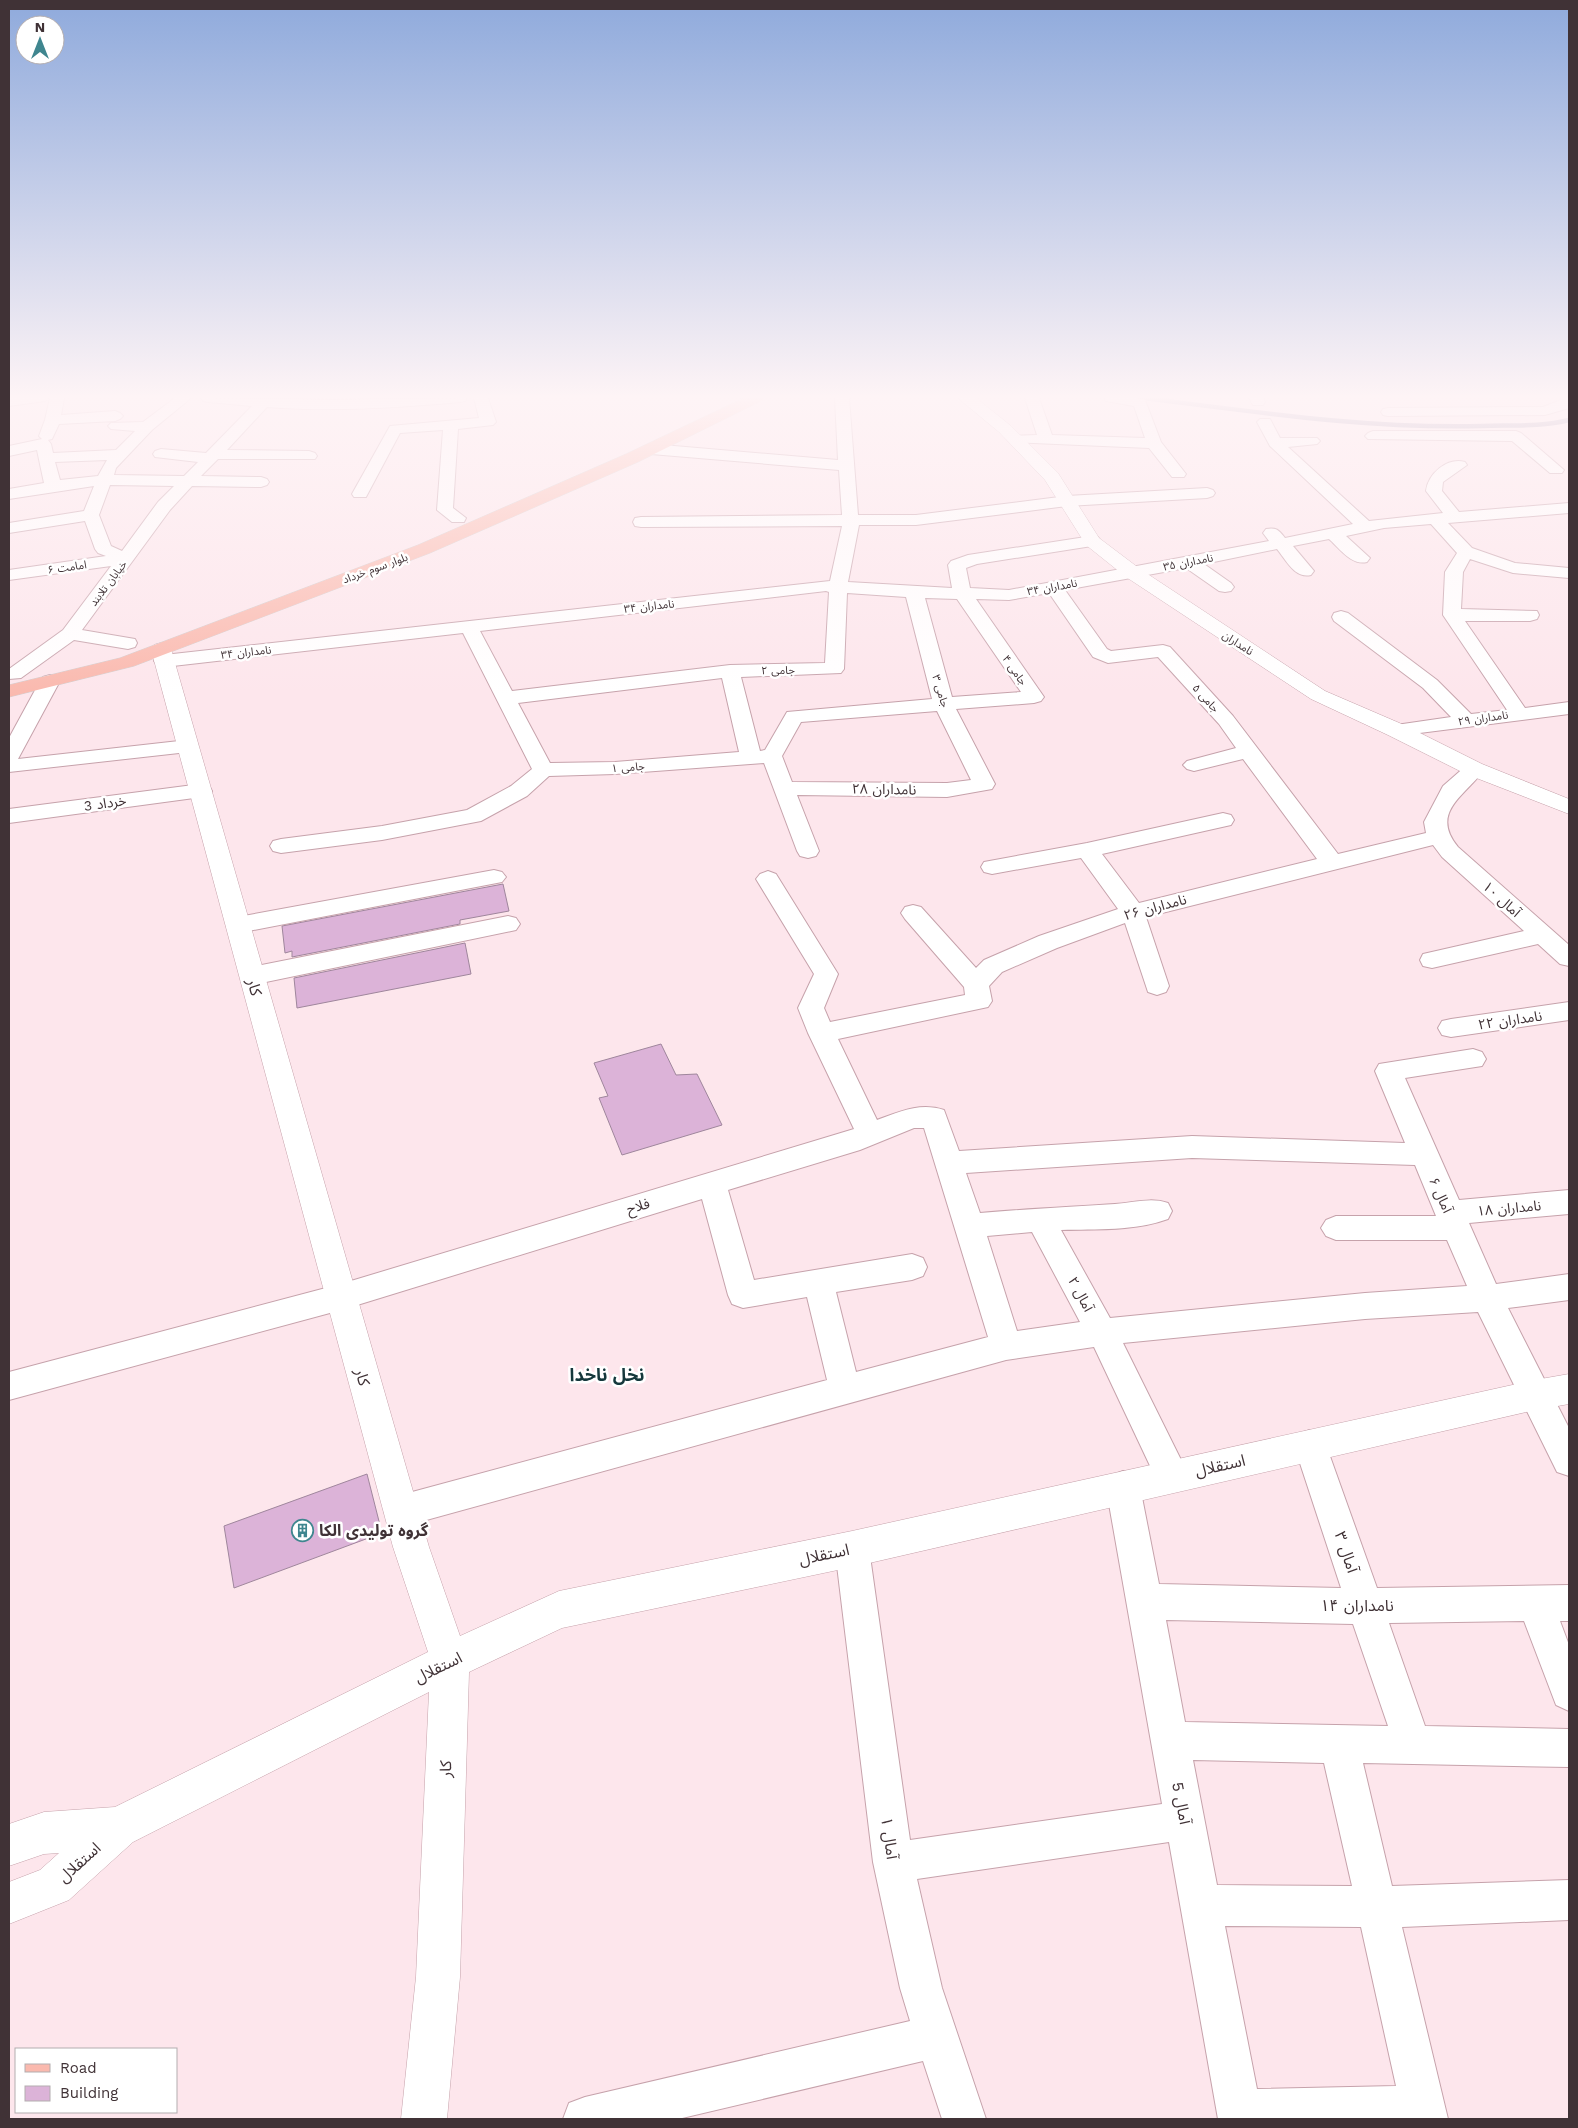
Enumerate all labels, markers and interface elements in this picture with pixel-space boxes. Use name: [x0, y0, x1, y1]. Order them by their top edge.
north arrow: [15, 15, 65, 65]
text: N: [35, 19, 45, 35]
street label: بلوار سوم خرداد: [341, 551, 410, 587]
street label: نامداران ۳۵: [1162, 551, 1214, 574]
street label: امامت ۶: [47, 558, 88, 577]
street label: خیابان تلابند: [87, 558, 130, 609]
street label: نامداران ۳۴: [1026, 577, 1078, 598]
street label: نامداران ۳۴: [623, 597, 675, 616]
street label: نامداران: [1220, 629, 1256, 658]
street label: نامداران ۳۴: [220, 643, 272, 662]
street label: جامی ۴: [1000, 653, 1030, 688]
street label: جامی ۲: [761, 664, 795, 677]
street label: جامی ۳: [929, 673, 952, 710]
street label: جامی ۵: [1190, 681, 1222, 716]
street label: نامداران ۲۹: [1457, 709, 1509, 728]
street label: جامی ۱: [611, 760, 646, 775]
street label: نامداران ۲۸: [852, 780, 917, 799]
street label: خرداد 3: [83, 792, 128, 815]
street label: آمال ۱۰: [1479, 878, 1525, 921]
street label: نامداران ۲۶: [1122, 891, 1189, 924]
street label: کار: [243, 975, 266, 998]
street label: نامداران ۲۲: [1477, 1008, 1543, 1033]
street label: آمال ۶: [1425, 1175, 1456, 1217]
street label: فلاح: [624, 1195, 652, 1220]
street label: نامداران ۱۸: [1476, 1197, 1542, 1220]
street label: آمال ۲: [1064, 1274, 1097, 1315]
district label: نخل ناخدا: [570, 1364, 644, 1385]
street label: کار: [351, 1365, 374, 1388]
street label: استقلال: [1193, 1450, 1247, 1481]
building icon: گروه تولیدی الکا: [291, 1518, 315, 1542]
place label: گروه تولیدی الکا: [319, 1521, 429, 1540]
street label: آمال ۳: [1330, 1529, 1363, 1577]
street label: استقلال: [797, 1540, 851, 1570]
street label: نامداران ۱۴: [1320, 1596, 1394, 1615]
street label: استقلال: [411, 1648, 466, 1688]
street label: کار: [436, 1760, 455, 1779]
street label: آمال 5: [1167, 1780, 1195, 1827]
street label: آمال ۱: [876, 1816, 902, 1862]
street label: استقلال: [54, 1838, 105, 1887]
legend: [15, 2048, 178, 2113]
text: Road: [60, 2059, 97, 2077]
text: Building: [60, 2084, 118, 2102]

